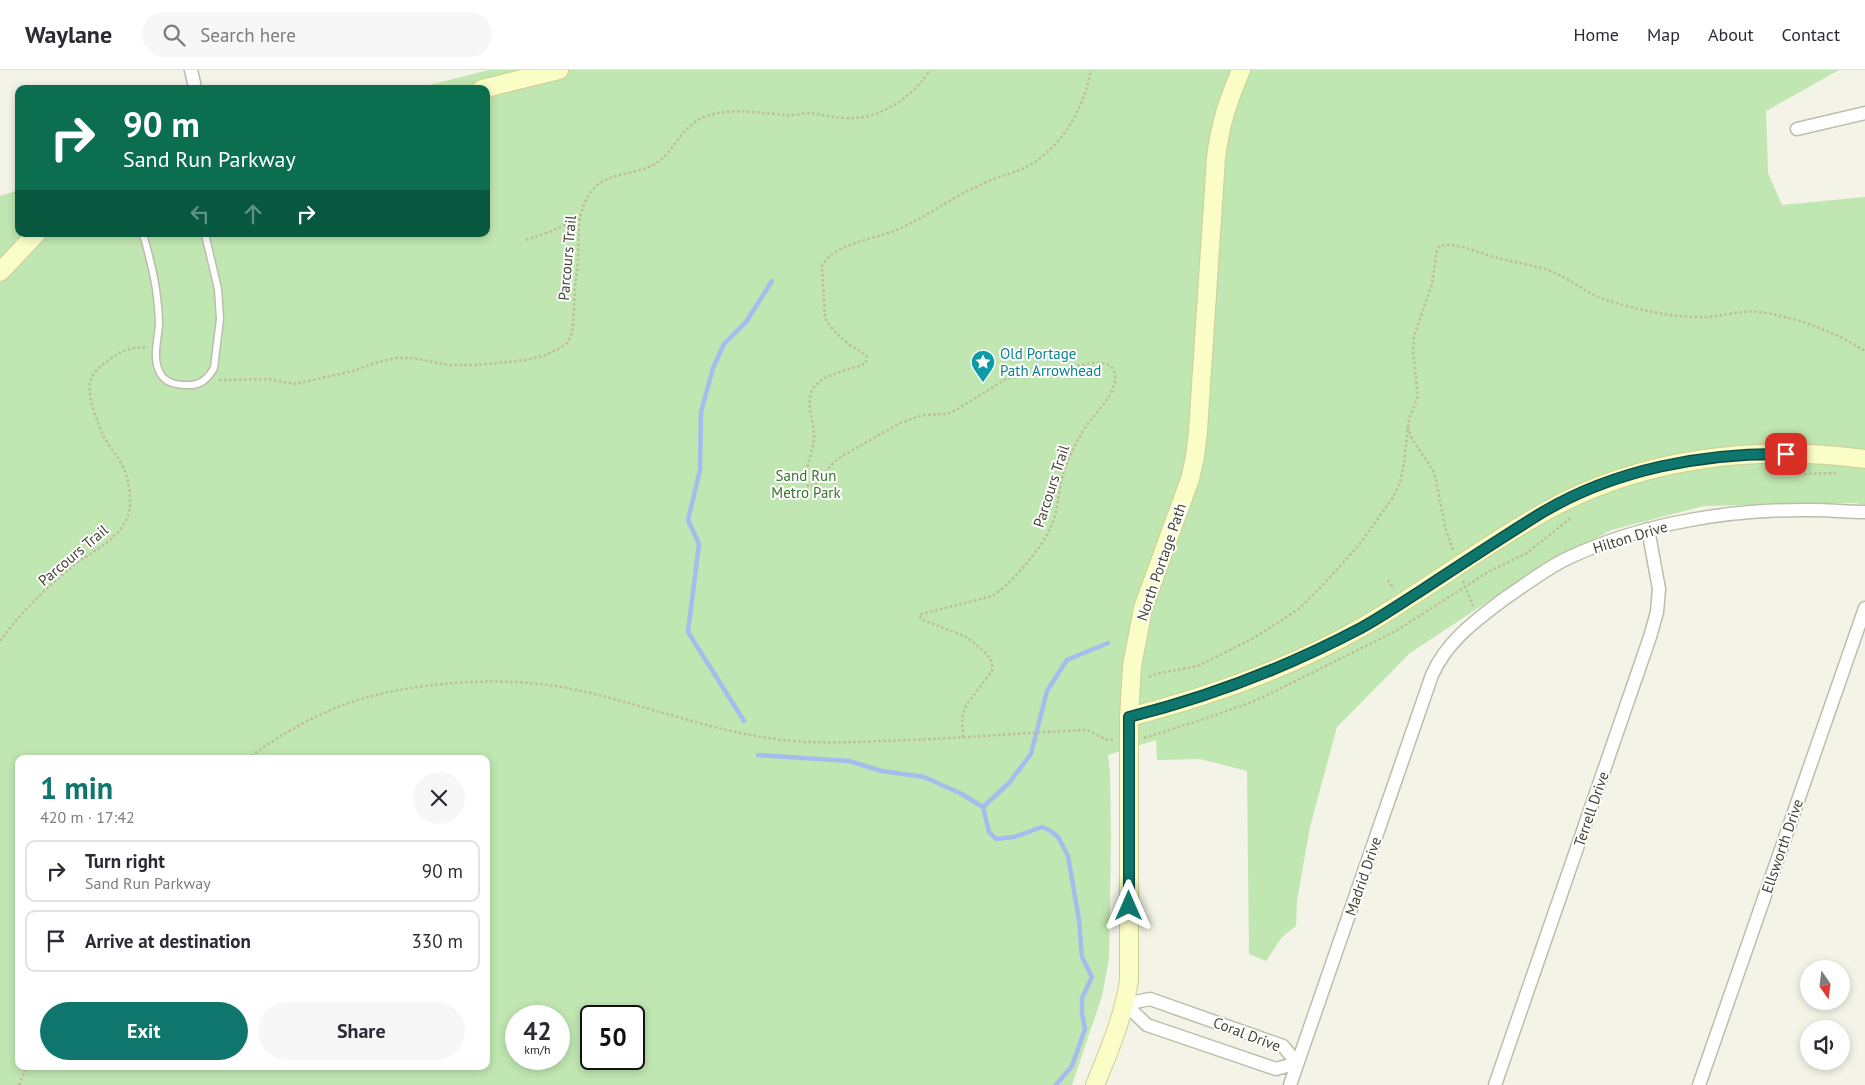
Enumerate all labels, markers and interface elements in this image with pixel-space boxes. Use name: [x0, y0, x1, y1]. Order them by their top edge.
search box: [142, 12, 492, 57]
text: Waylane: [25, 19, 112, 50]
icon: search: [160, 21, 188, 49]
text: Search here: [200, 23, 296, 47]
text: Home: [1573, 23, 1619, 46]
text: Map: [1647, 23, 1680, 46]
text: About: [1708, 23, 1754, 46]
text: Contact: [1782, 23, 1840, 46]
text: 90 m: [123, 101, 200, 147]
icon: right: [40, 105, 105, 170]
text: Sand Run Parkway: [123, 145, 296, 173]
icon: left: [186, 200, 214, 228]
icon: ahead: [239, 200, 267, 228]
icon: right: [292, 200, 320, 228]
street label: Parcours Trail: [554, 214, 580, 301]
place label: Old Portage Path Arrowhead: [1000, 344, 1101, 380]
place icon: Old Portage Path Arrowhead: [970, 349, 996, 383]
pin: [1765, 433, 1807, 475]
icon: arrive: [1772, 440, 1800, 468]
street label: Parcours Trail: [1029, 442, 1073, 530]
park label: Sand Run Metro Park: [771, 466, 841, 502]
street label: North Portage Path: [1132, 501, 1190, 623]
street label: Hilton Drive: [1590, 517, 1670, 557]
street label: Parcours Trail: [34, 520, 112, 590]
text: 1 min: [40, 768, 113, 807]
street label: Terrell Drive: [1569, 769, 1613, 849]
button: close: [413, 772, 465, 824]
street label: Ellsworth Drive: [1757, 796, 1807, 896]
text: 420 m · 17:42: [40, 807, 135, 827]
street label: Madrid Drive: [1341, 834, 1385, 918]
text: Turn right: [85, 849, 165, 873]
icon: right: [42, 857, 70, 885]
text: 90 m: [422, 859, 463, 883]
text: Sand Run Parkway: [85, 873, 211, 893]
position arrow: [1102, 879, 1154, 931]
icon: arrive: [42, 927, 70, 955]
text: Arrive at destination: [85, 929, 251, 953]
text: 330 m: [411, 929, 463, 953]
north arrow: [1800, 960, 1850, 1010]
map controls: [1800, 960, 1850, 1070]
button: Exit: [40, 1002, 248, 1060]
button: Share: [258, 1002, 465, 1060]
speed limit sign: 50: [580, 1005, 645, 1070]
street label: Coral Drive: [1211, 1012, 1283, 1056]
text: 42: [523, 1015, 552, 1047]
button: sound: [1800, 1020, 1850, 1070]
text: km/h: [524, 1042, 551, 1057]

